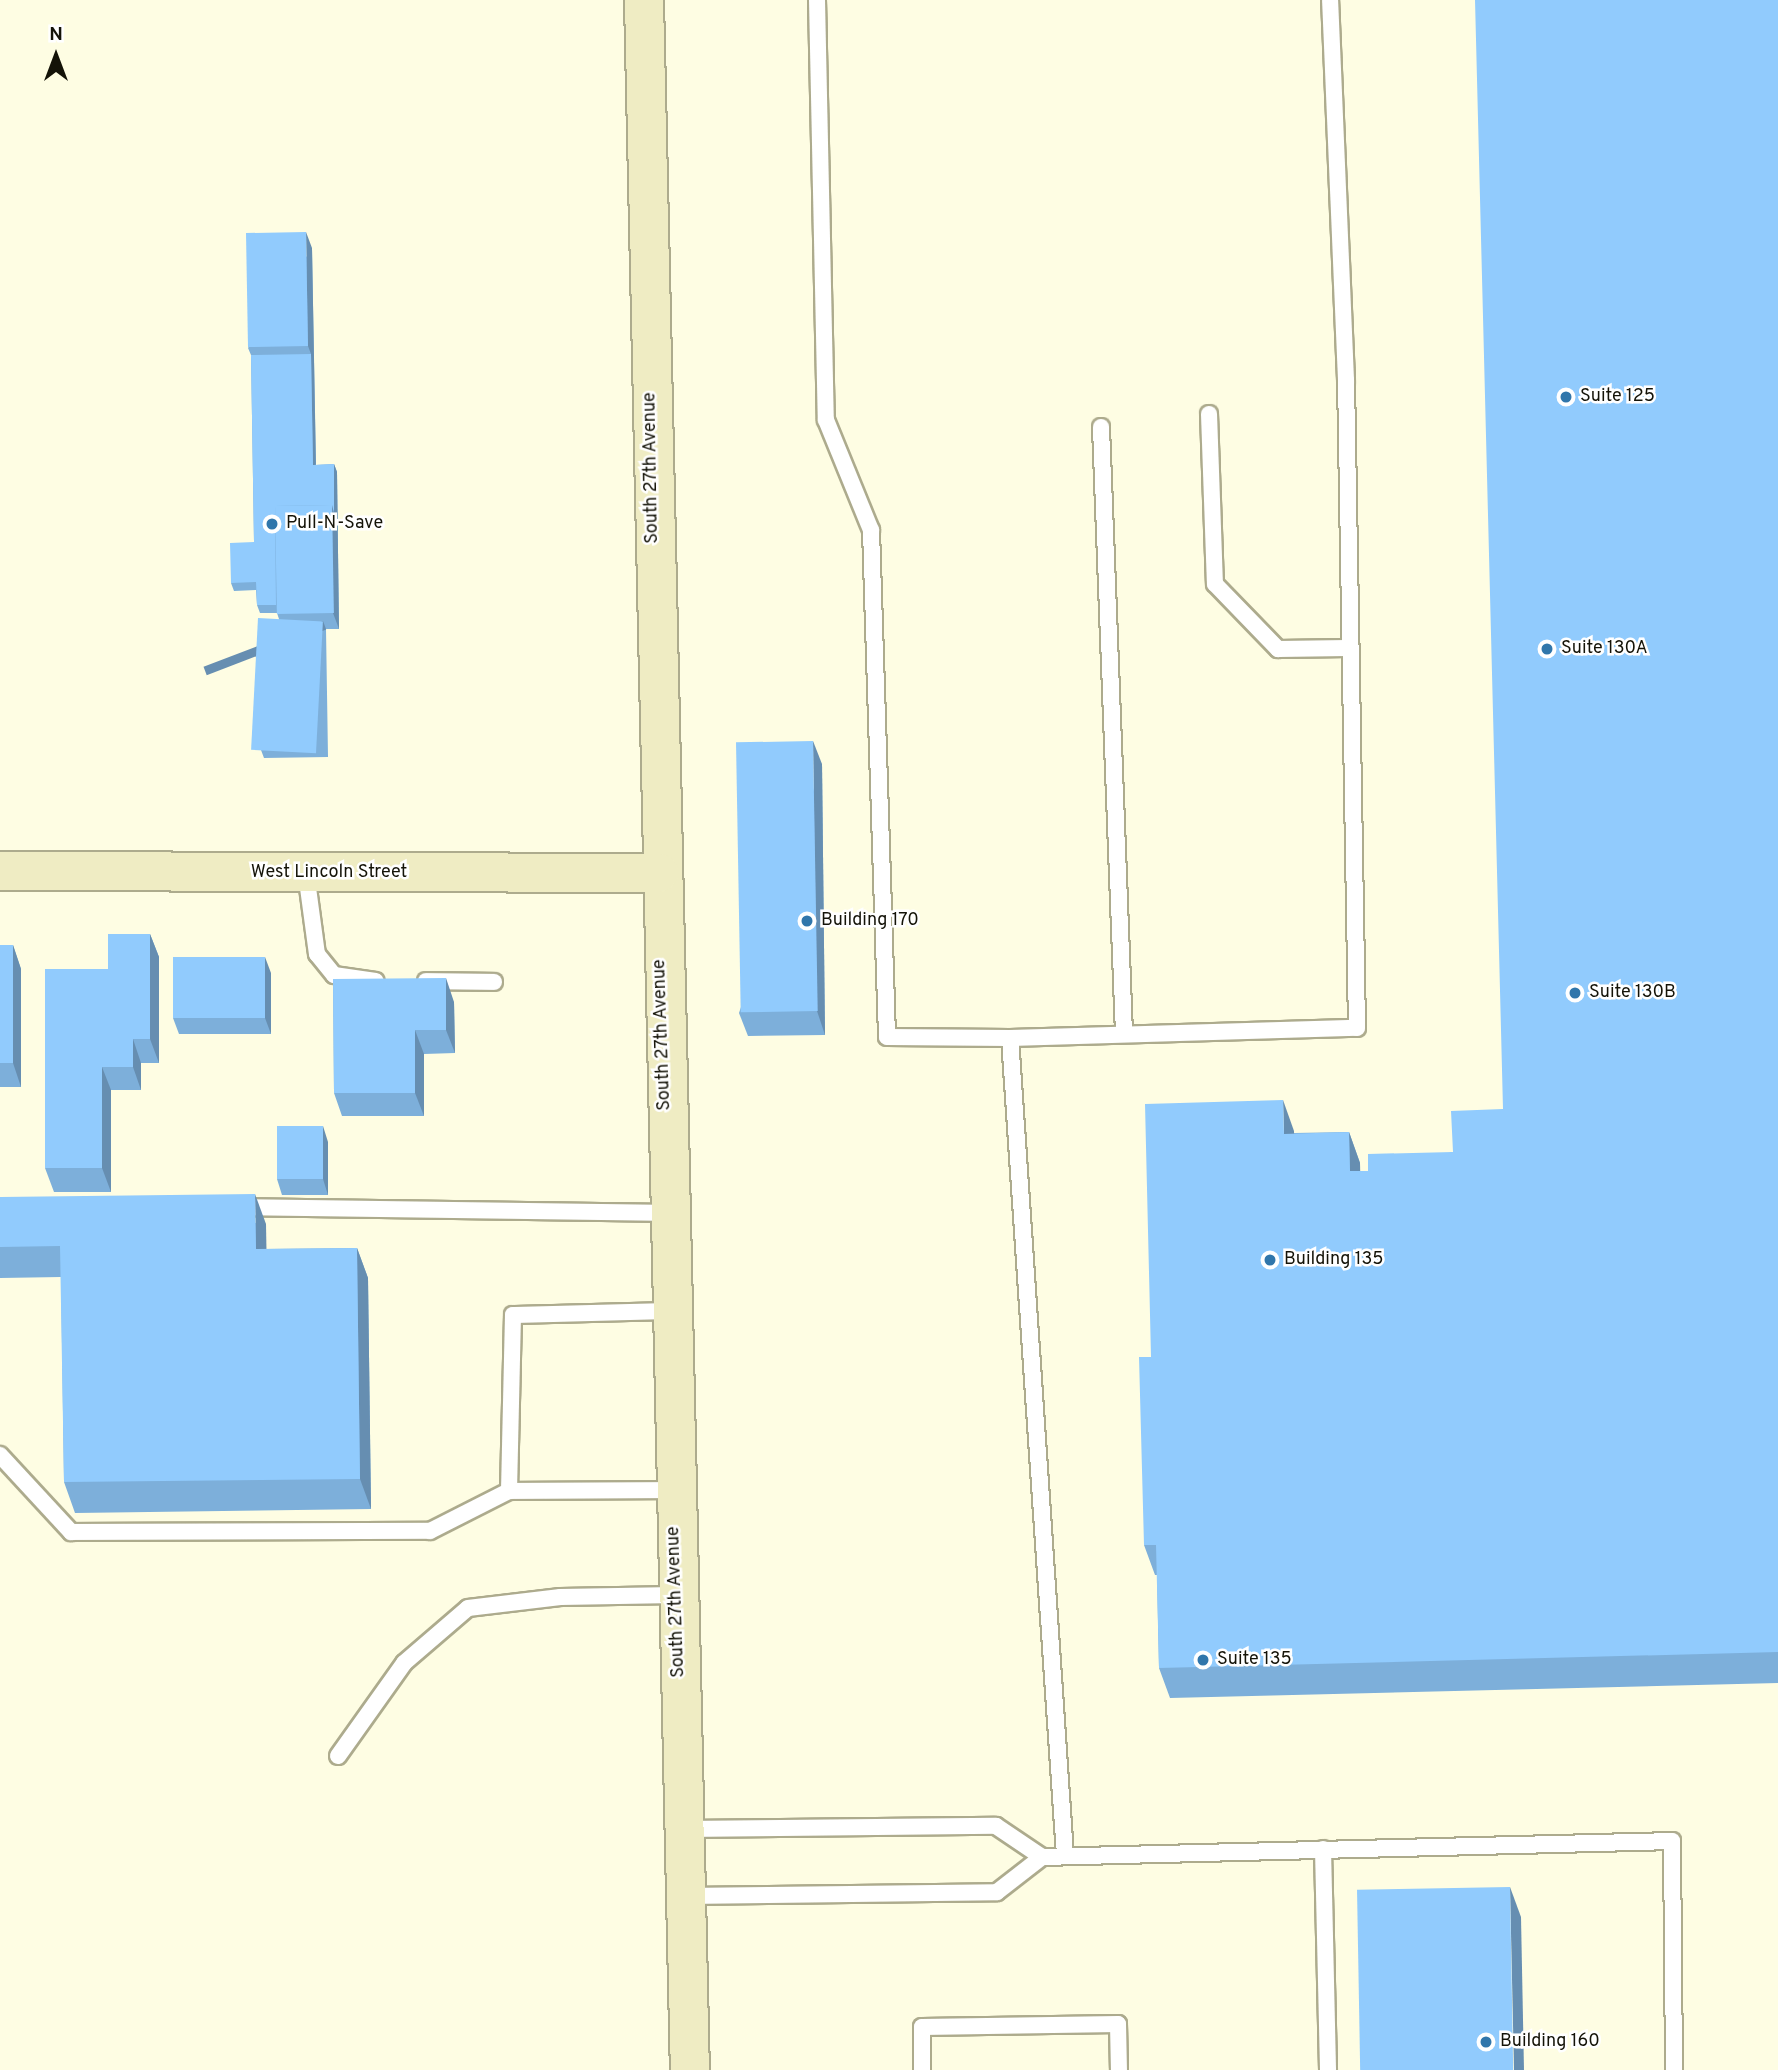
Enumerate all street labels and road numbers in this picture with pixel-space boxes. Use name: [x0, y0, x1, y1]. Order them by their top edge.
street label: South 27th Avenue: [640, 392, 664, 544]
street label: West Lincoln Street: [251, 862, 407, 884]
street label: South 27th Avenue: [650, 959, 676, 1111]
street label: South 27th Avenue: [664, 1526, 690, 1678]

